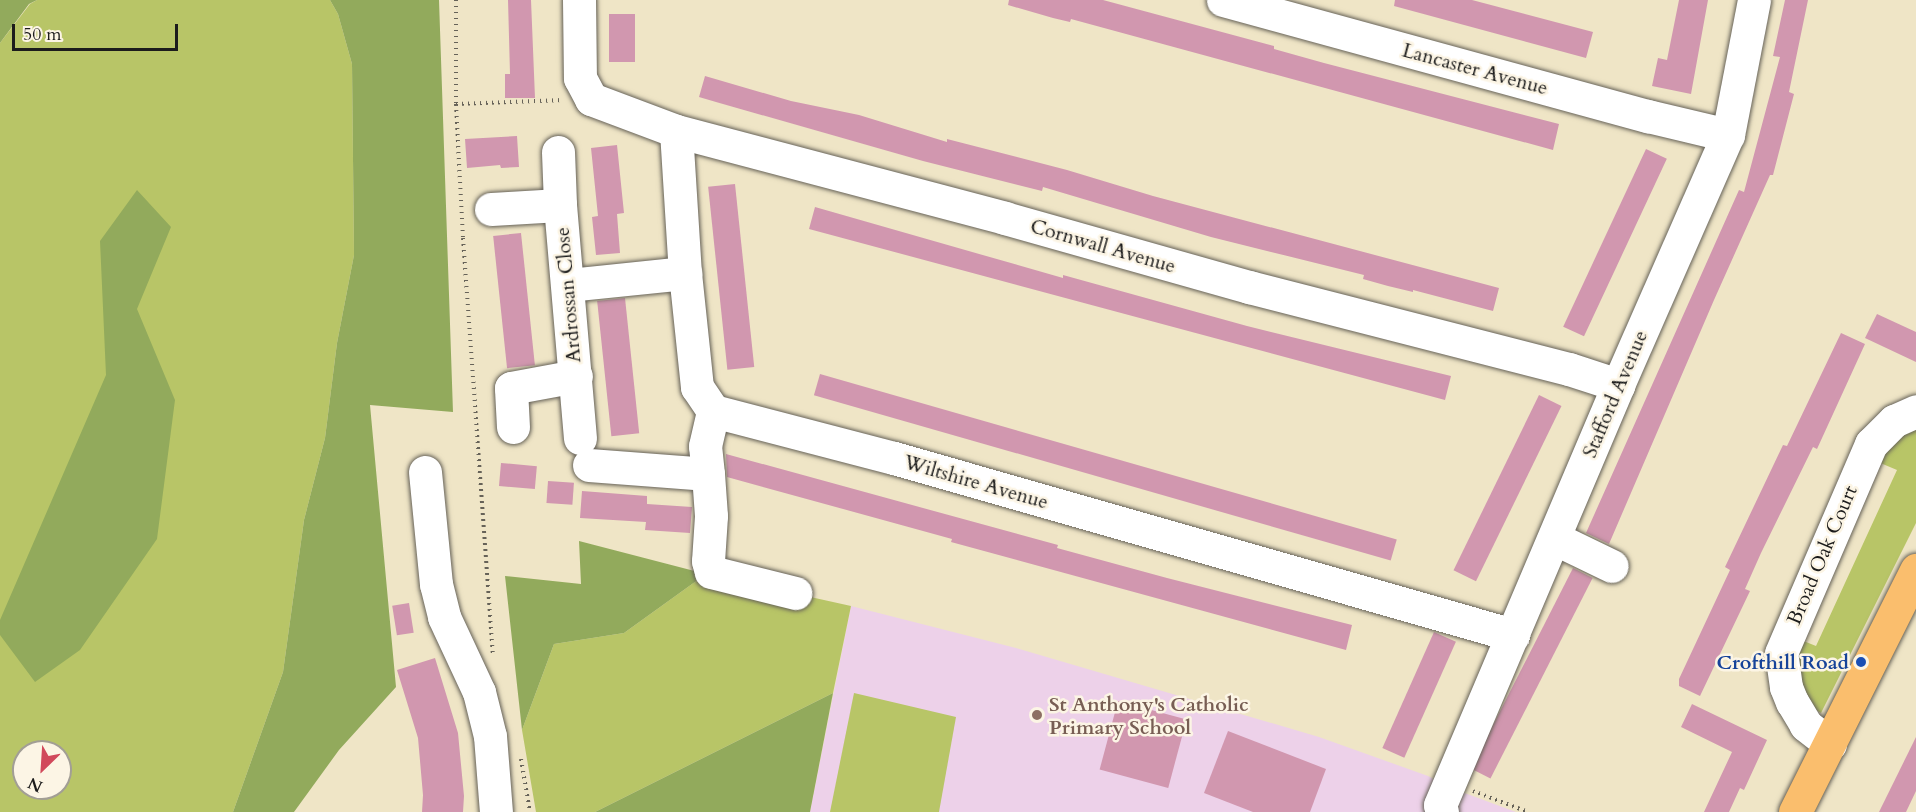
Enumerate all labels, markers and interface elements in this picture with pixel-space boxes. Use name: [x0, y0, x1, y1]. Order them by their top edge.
scale bar: [15, 12, 182, 50]
text: 50 m: [23, 22, 62, 47]
street label: Lancaster Avenue: [1400, 38, 1550, 100]
street label: Cornwall Avenue: [1028, 214, 1178, 278]
street label: Ardrossan Close: [550, 226, 586, 364]
street label: Stafford Avenue: [1577, 327, 1653, 461]
street label: Wiltshire Avenue: [901, 450, 1051, 514]
street label: Broad Oak Court: [1782, 482, 1862, 628]
place label: Crofthill Road: [1716, 650, 1849, 674]
marker: Crofthill Road: [1854, 655, 1868, 669]
place label: St Anthony's Catholic Primary School: [1049, 692, 1249, 739]
marker: St Anthony's Catholic Primary School: [1030, 708, 1044, 722]
north arrow: [12, 740, 72, 800]
text: N: [24, 772, 46, 797]

